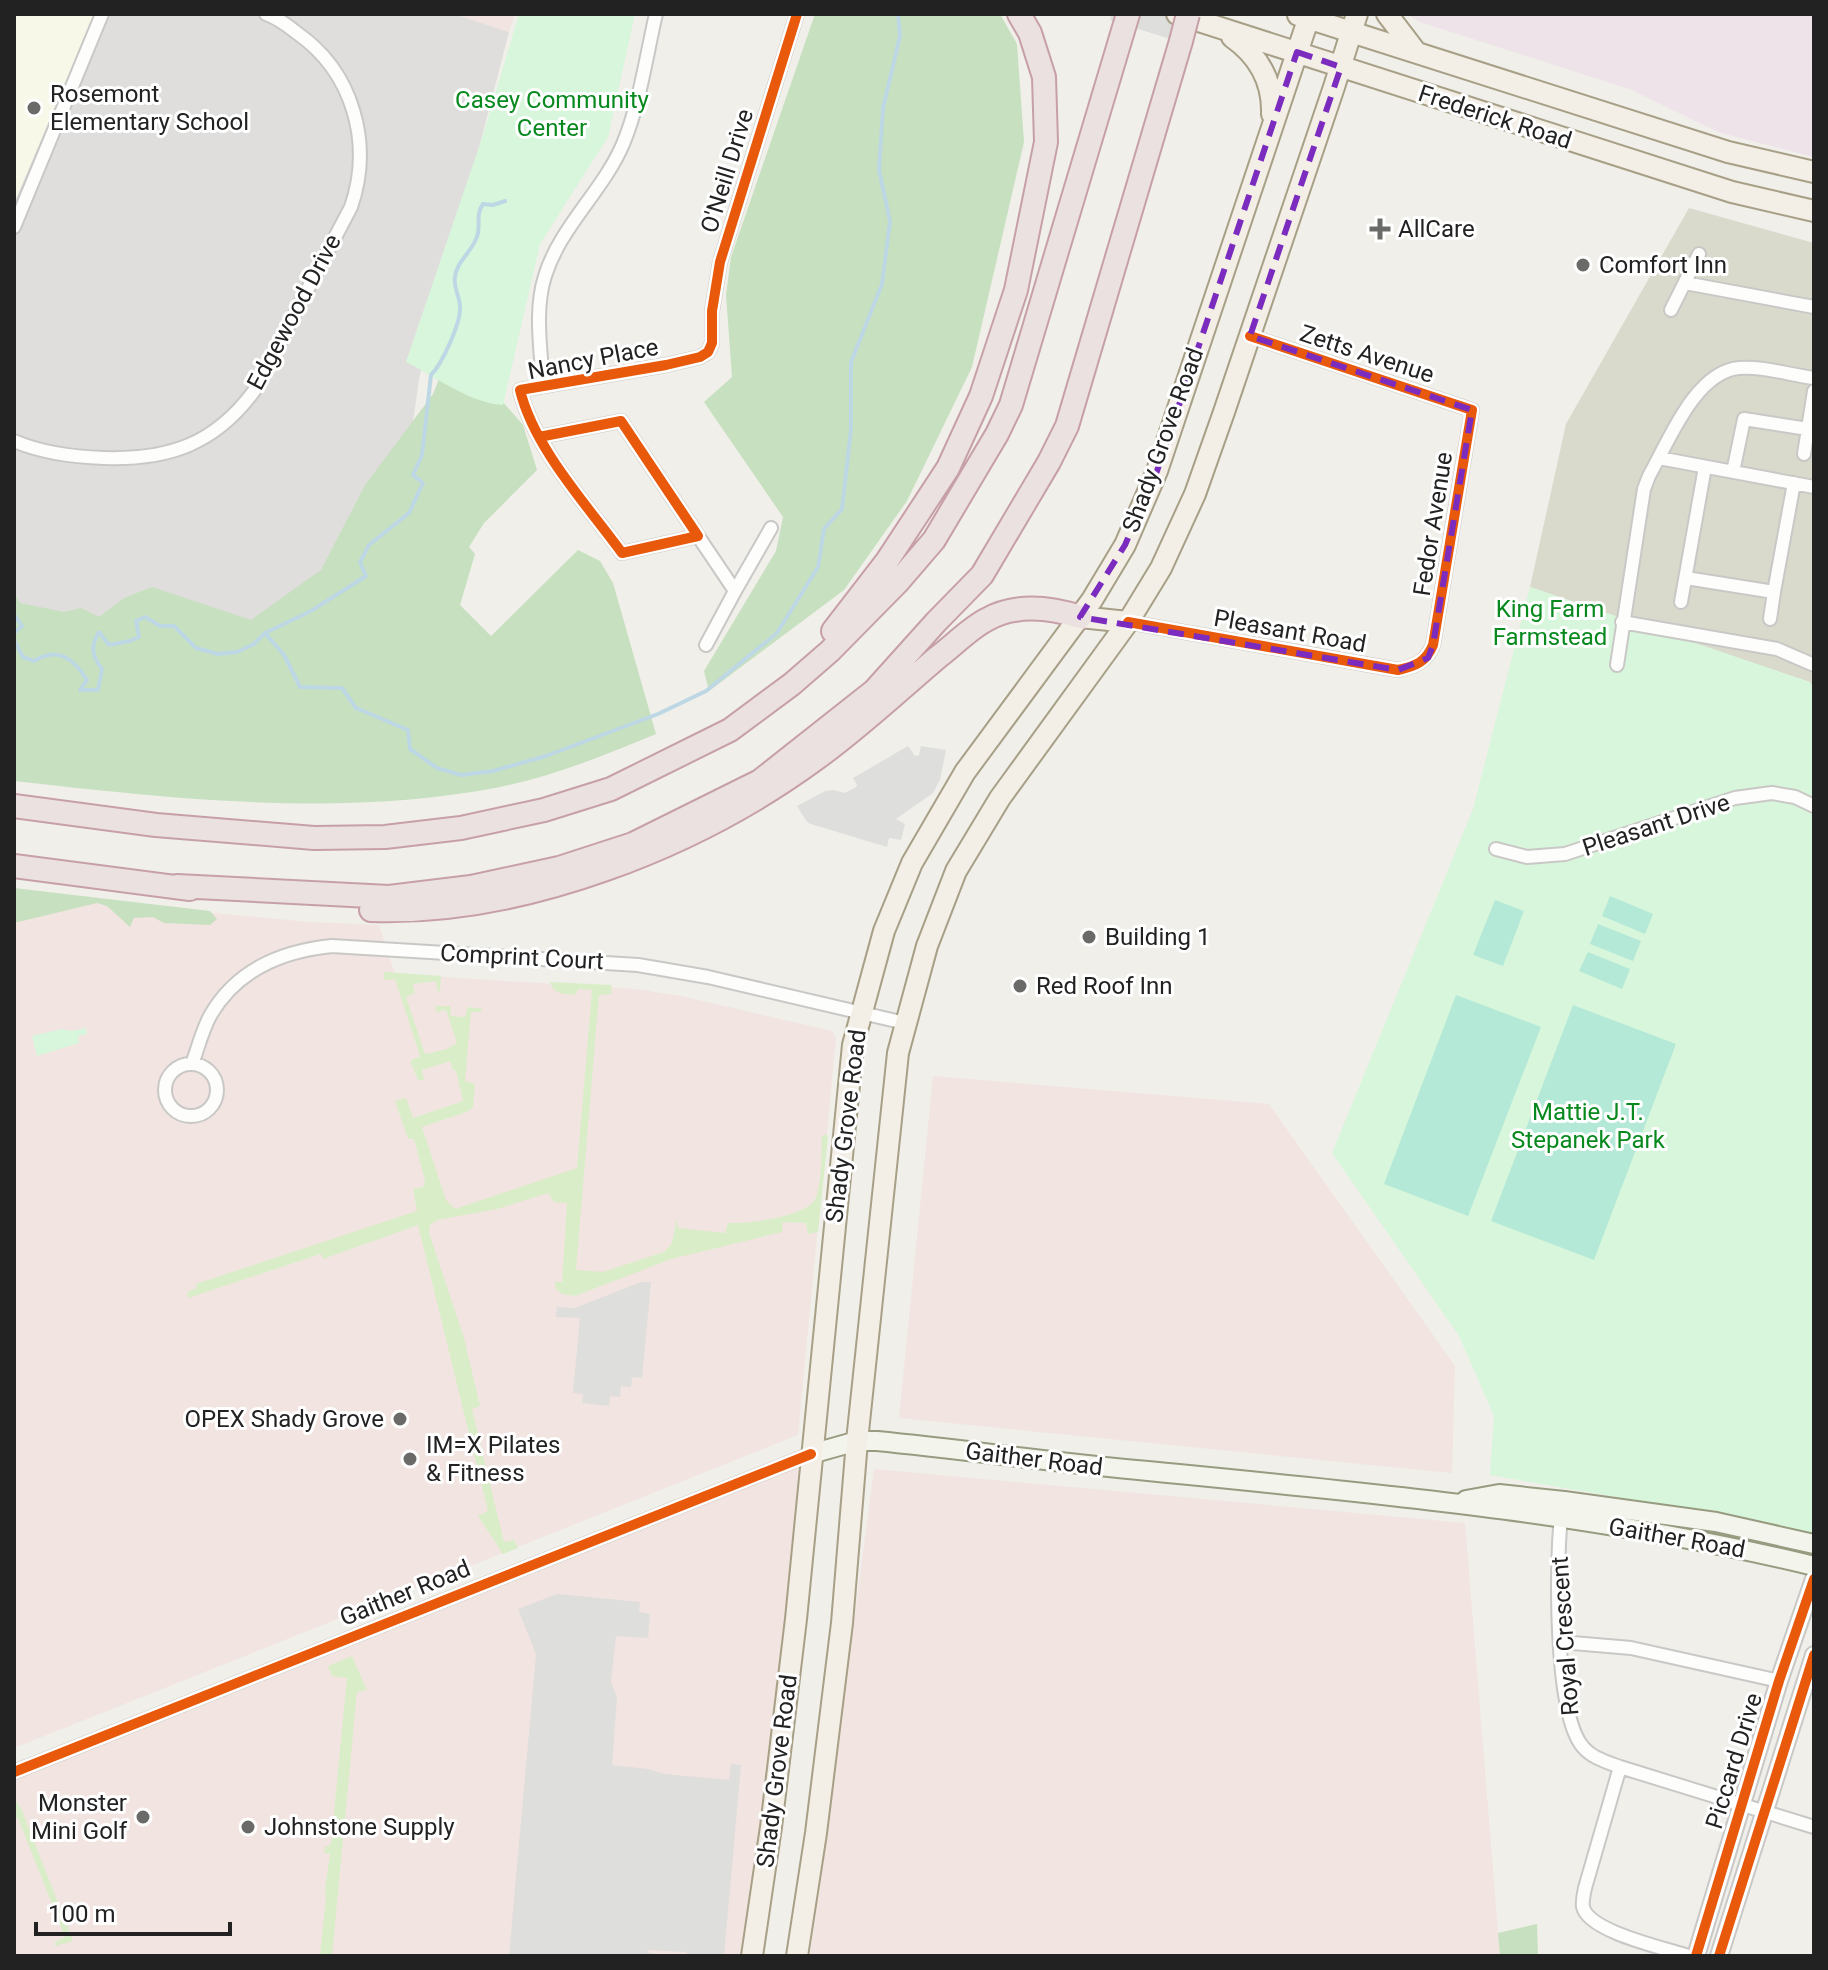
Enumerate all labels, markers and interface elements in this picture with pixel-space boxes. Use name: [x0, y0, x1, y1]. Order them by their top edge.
street label: Frederick Road: [1415, 79, 1575, 155]
place label: Rosemont Elementary School: [50, 80, 249, 136]
park label: Casey Community Center: [455, 86, 650, 142]
marker: Rosemont Elementary School: [25, 99, 43, 117]
street label: O'Neill Drive: [695, 106, 759, 236]
place label: AllCare: [1398, 215, 1475, 243]
marker: AllCare: [1369, 218, 1391, 240]
street label: Edgewood Drive: [241, 230, 347, 394]
place label: Comfort Inn: [1599, 251, 1727, 279]
marker: Comfort Inn: [1574, 256, 1592, 274]
street label: Zetts Avenue: [1296, 319, 1438, 389]
street label: Nancy Place: [525, 333, 661, 385]
street label: Shady Grove Road: [1117, 344, 1209, 536]
street label: Fedor Avenue: [1408, 450, 1458, 598]
park label: King Farm Farmstead: [1493, 595, 1607, 651]
street label: Pleasant Road: [1212, 604, 1368, 658]
street label: Pleasant Drive: [1579, 788, 1733, 862]
place label: Building 1: [1105, 923, 1210, 951]
marker: Building 1: [1080, 928, 1098, 946]
street label: Comprint Court: [439, 939, 605, 975]
place label: Red Roof Inn: [1036, 972, 1173, 1000]
marker: Red Roof Inn: [1011, 977, 1029, 995]
street label: Shady Grove Road: [820, 1028, 872, 1224]
park label: Mattie J.T. Stepanek Park: [1511, 1098, 1666, 1154]
place label: OPEX Shady Grove: [184, 1405, 384, 1433]
marker: OPEX Shady Grove: [391, 1410, 409, 1428]
place label: IM=X Pilates & Fitness: [426, 1431, 560, 1487]
street label: Gaither Road: [964, 1437, 1104, 1481]
marker: IM=X Pilates & Fitness: [401, 1450, 419, 1468]
street label: Gaither Road: [1607, 1512, 1747, 1564]
street label: Gaither Road: [336, 1554, 474, 1632]
street label: Royal Crescent: [1545, 1555, 1585, 1716]
street label: Shady Grove Road: [751, 1673, 803, 1869]
street label: Piccard Drive: [1700, 1690, 1768, 1832]
place label: Monster Mini Golf: [31, 1789, 128, 1845]
marker: Monster Mini Golf: [134, 1808, 152, 1826]
place label: Johnstone Supply: [264, 1813, 455, 1841]
marker: Johnstone Supply: [239, 1818, 257, 1836]
scale bar: [36, 1886, 230, 1936]
text: 100 m: [48, 1900, 115, 1928]

